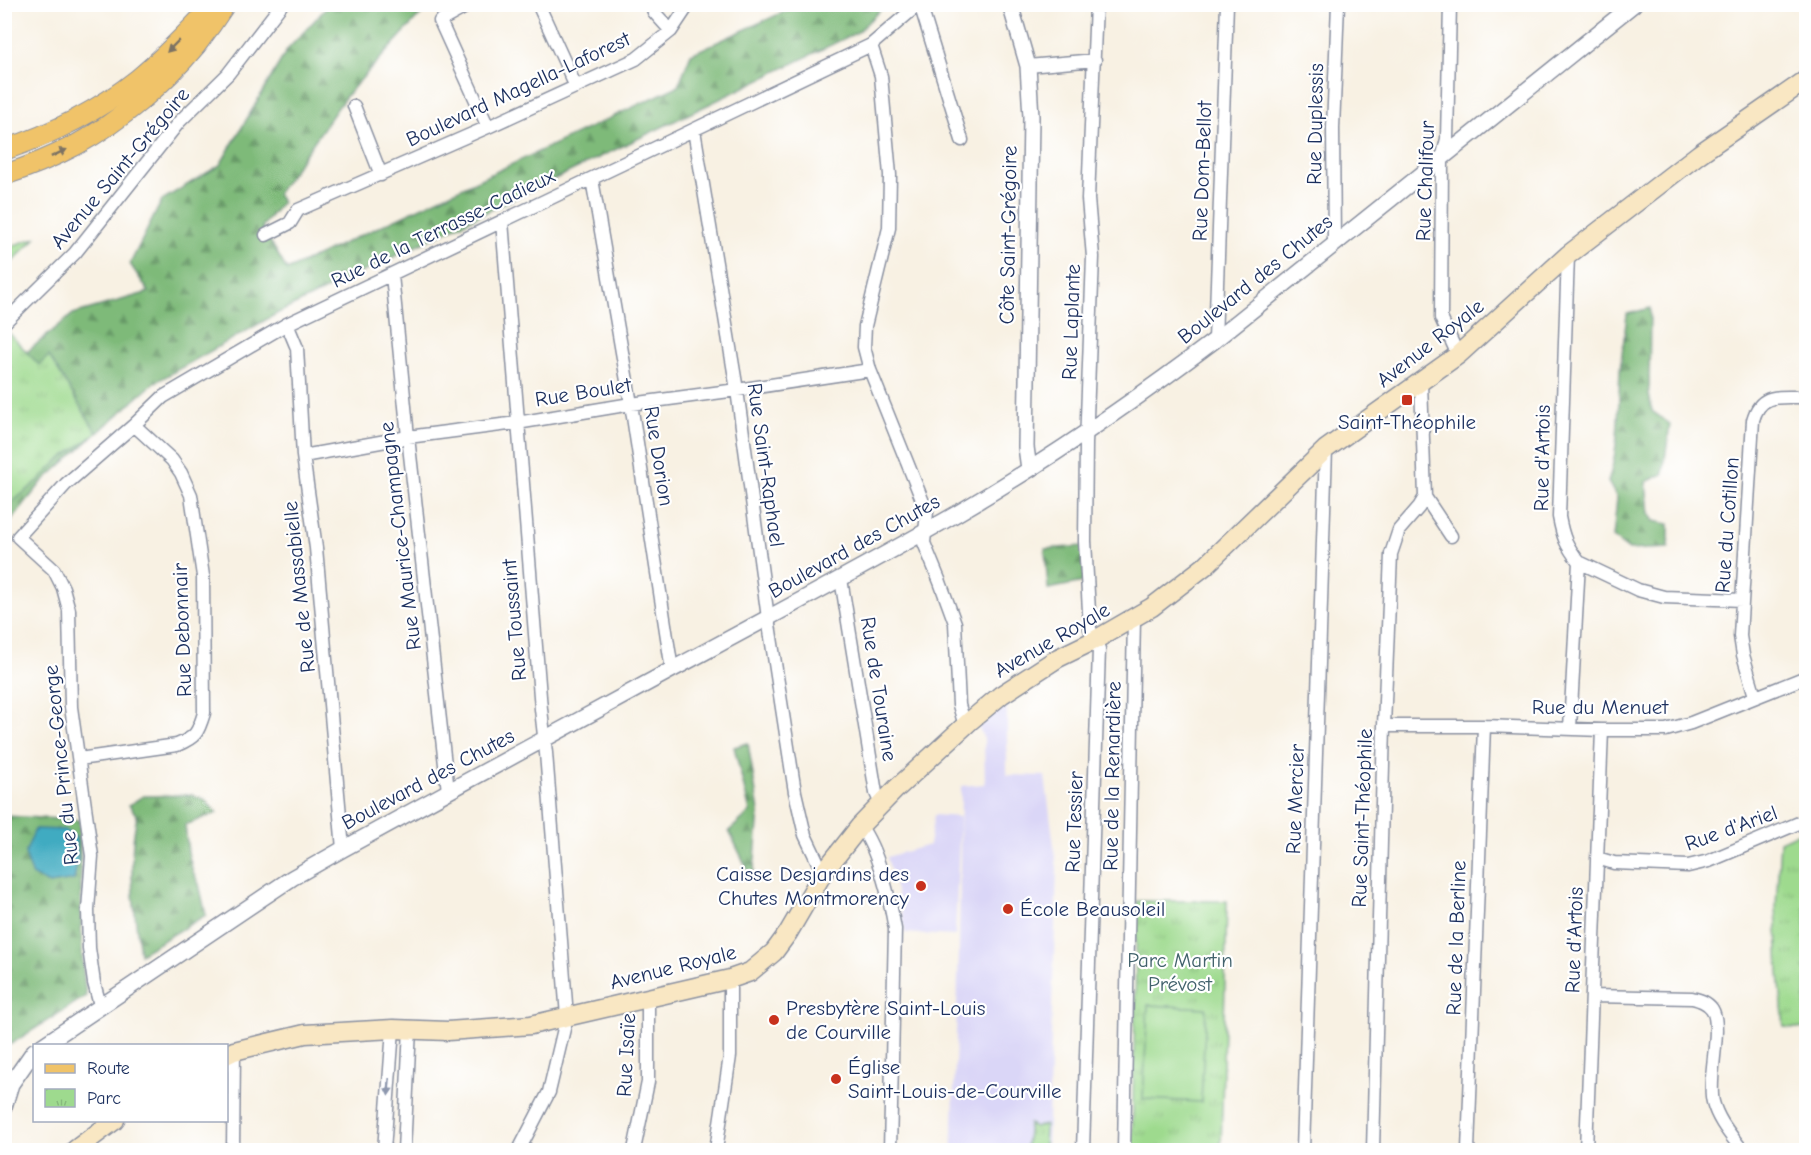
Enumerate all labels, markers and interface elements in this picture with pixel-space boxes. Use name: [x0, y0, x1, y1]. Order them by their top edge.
street label: Boulevard Magella-Laforest: [402, 26, 635, 152]
one-way arrow: [167, 39, 181, 53]
street label: Rue Duplessis: [1302, 63, 1328, 185]
street label: Avenue Saint-Grégoire: [46, 83, 194, 253]
street label: Rue Dom-Bellot: [1188, 99, 1216, 242]
street label: Rue Chalifour: [1411, 120, 1439, 242]
street label: Côte Saint-Grégoire: [994, 145, 1022, 325]
one-way arrow: [50, 149, 67, 158]
street label: Rue de la Terrasse-Cadieux: [327, 163, 559, 293]
street label: Boulevard des Chutes: [1173, 209, 1337, 349]
street label: Rue Laplante: [1057, 264, 1085, 380]
street label: Avenue Royale: [1372, 294, 1488, 392]
street label: Rue Boulet: [533, 372, 634, 411]
street label: Rue Saint-Raphael: [743, 381, 789, 549]
marker: Saint-Théophile: [1400, 393, 1414, 407]
street label: Rue Dorion: [639, 404, 679, 508]
street label: Rue d'Artois: [1529, 405, 1555, 511]
place label: Saint-Théophile: [1338, 410, 1476, 434]
street label: Rue Maurice-Champagne: [374, 421, 426, 651]
street label: Rue du Cotillon: [1710, 456, 1744, 594]
street label: Boulevard des Chutes: [764, 489, 944, 603]
street label: Rue de Massabielle: [278, 500, 320, 674]
street label: Rue Toussaint: [497, 557, 531, 682]
street label: Rue Debonnair: [168, 562, 196, 697]
street label: Avenue Royale: [990, 597, 1114, 683]
street label: Rue de Touraine: [856, 615, 902, 763]
street label: Rue du Prince-George: [39, 664, 83, 866]
street label: Rue de la Renardière: [1098, 681, 1126, 871]
street label: Rue du Menuet: [1532, 695, 1669, 719]
street label: Boulevard des Chutes: [338, 723, 518, 835]
street label: Rue Saint-Théophile: [1347, 728, 1377, 908]
street label: Rue Mercier: [1281, 743, 1309, 855]
street label: Rue Tessier: [1060, 770, 1088, 873]
street label: Rue d'Ariel: [1682, 800, 1780, 856]
street label: Rue de la Berline: [1441, 860, 1471, 1016]
place label: Caisse Desjardins des Chutes Montmorency: [716, 862, 910, 910]
marker: Caisse Desjardins des Chutes Montmorency: [914, 879, 928, 893]
street label: Rue d'Artois: [1560, 886, 1588, 994]
place label: École Beausoleil: [1020, 897, 1165, 921]
marker: École Beausoleil: [1001, 902, 1015, 916]
street label: Avenue Royale: [607, 940, 739, 994]
park label: Parc Martin Prévost: [1127, 948, 1233, 996]
place label: Presbytère Saint-Louis de Courville: [786, 996, 986, 1044]
street label: Rue Isaïe: [612, 1013, 640, 1097]
marker: Presbytère Saint-Louis de Courville: [767, 1013, 781, 1027]
legend: [33, 1044, 228, 1122]
place label: Église Saint-Louis-de-Courville: [848, 1055, 1062, 1103]
text: Route: [87, 1058, 130, 1079]
marker: Église Saint-Louis-de-Courville: [829, 1072, 843, 1086]
one-way arrow: [384, 1077, 393, 1096]
text: Parc: [87, 1088, 121, 1109]

